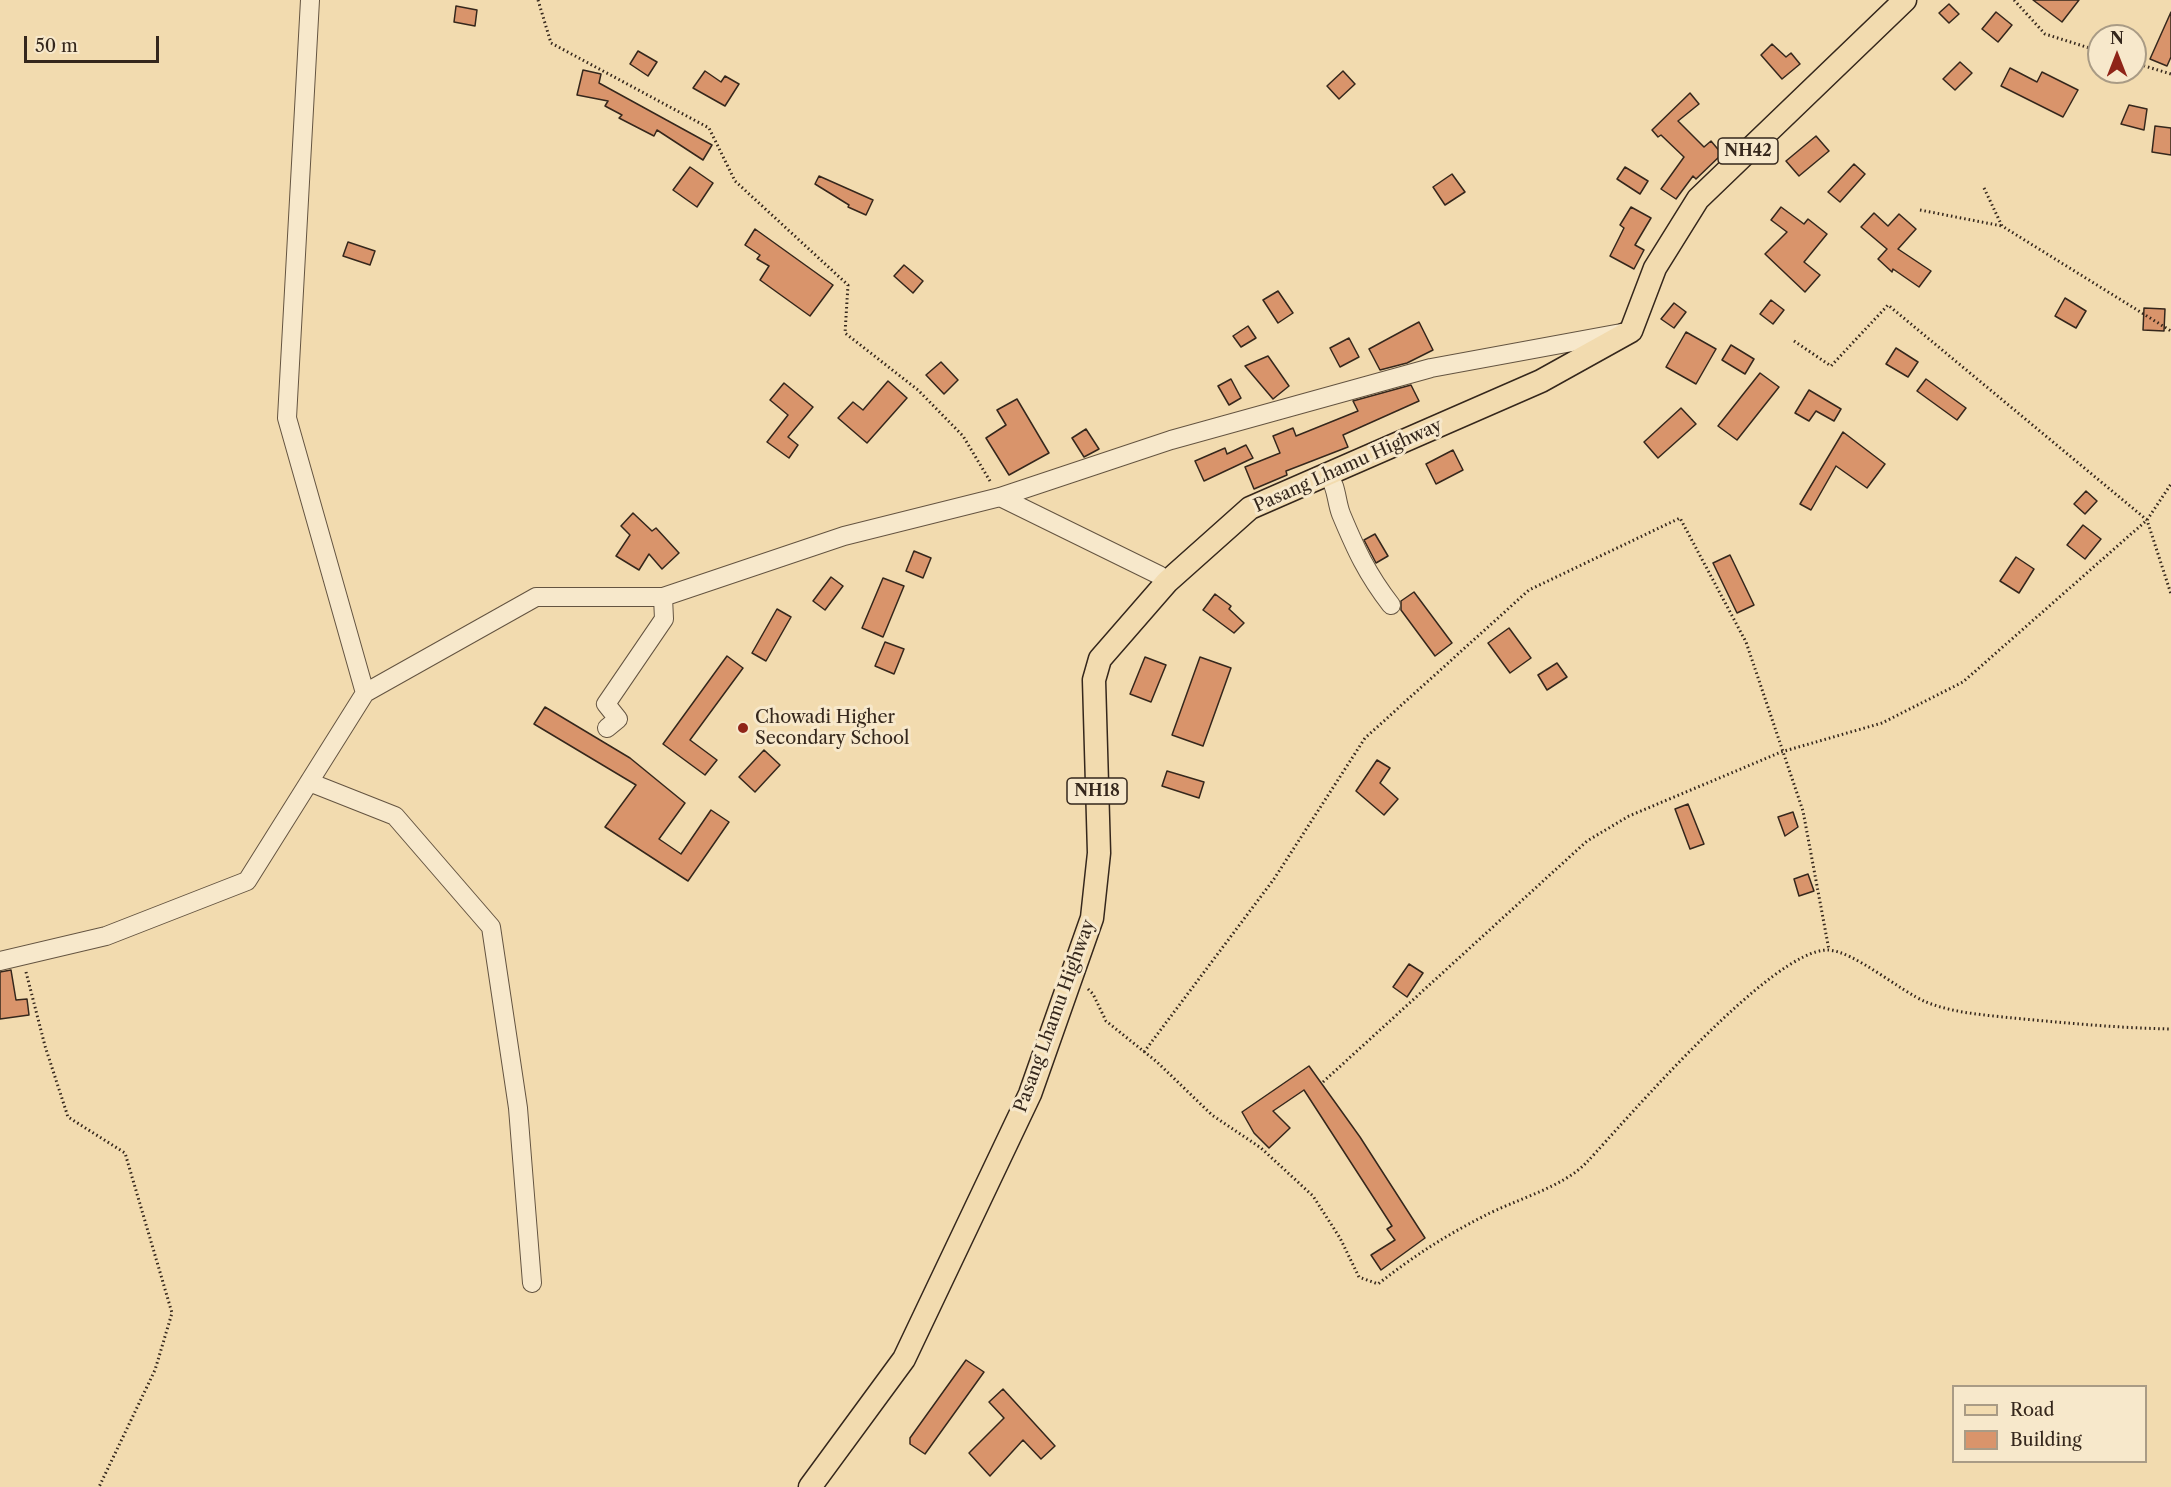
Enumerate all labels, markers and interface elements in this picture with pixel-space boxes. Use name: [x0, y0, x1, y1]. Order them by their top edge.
scale bar: [27, 24, 162, 62]
north arrow: [2087, 24, 2147, 84]
text: N: [2110, 28, 2124, 48]
text: 50 m: [35, 35, 78, 57]
road number: NH42: [1718, 138, 1778, 164]
street label: Pasang Lhamu Highway: [1250, 415, 1446, 517]
place label: Chowadi Higher Secondary School: [755, 707, 909, 750]
marker: Chowadi Higher Secondary School: [736, 721, 750, 735]
road number: NH18: [1067, 778, 1127, 804]
street label: Pasang Lhamu Highway: [1010, 917, 1100, 1115]
legend: [1952, 1385, 2147, 1463]
text: Road: [2010, 1399, 2055, 1421]
text: Building: [2010, 1429, 2082, 1451]

